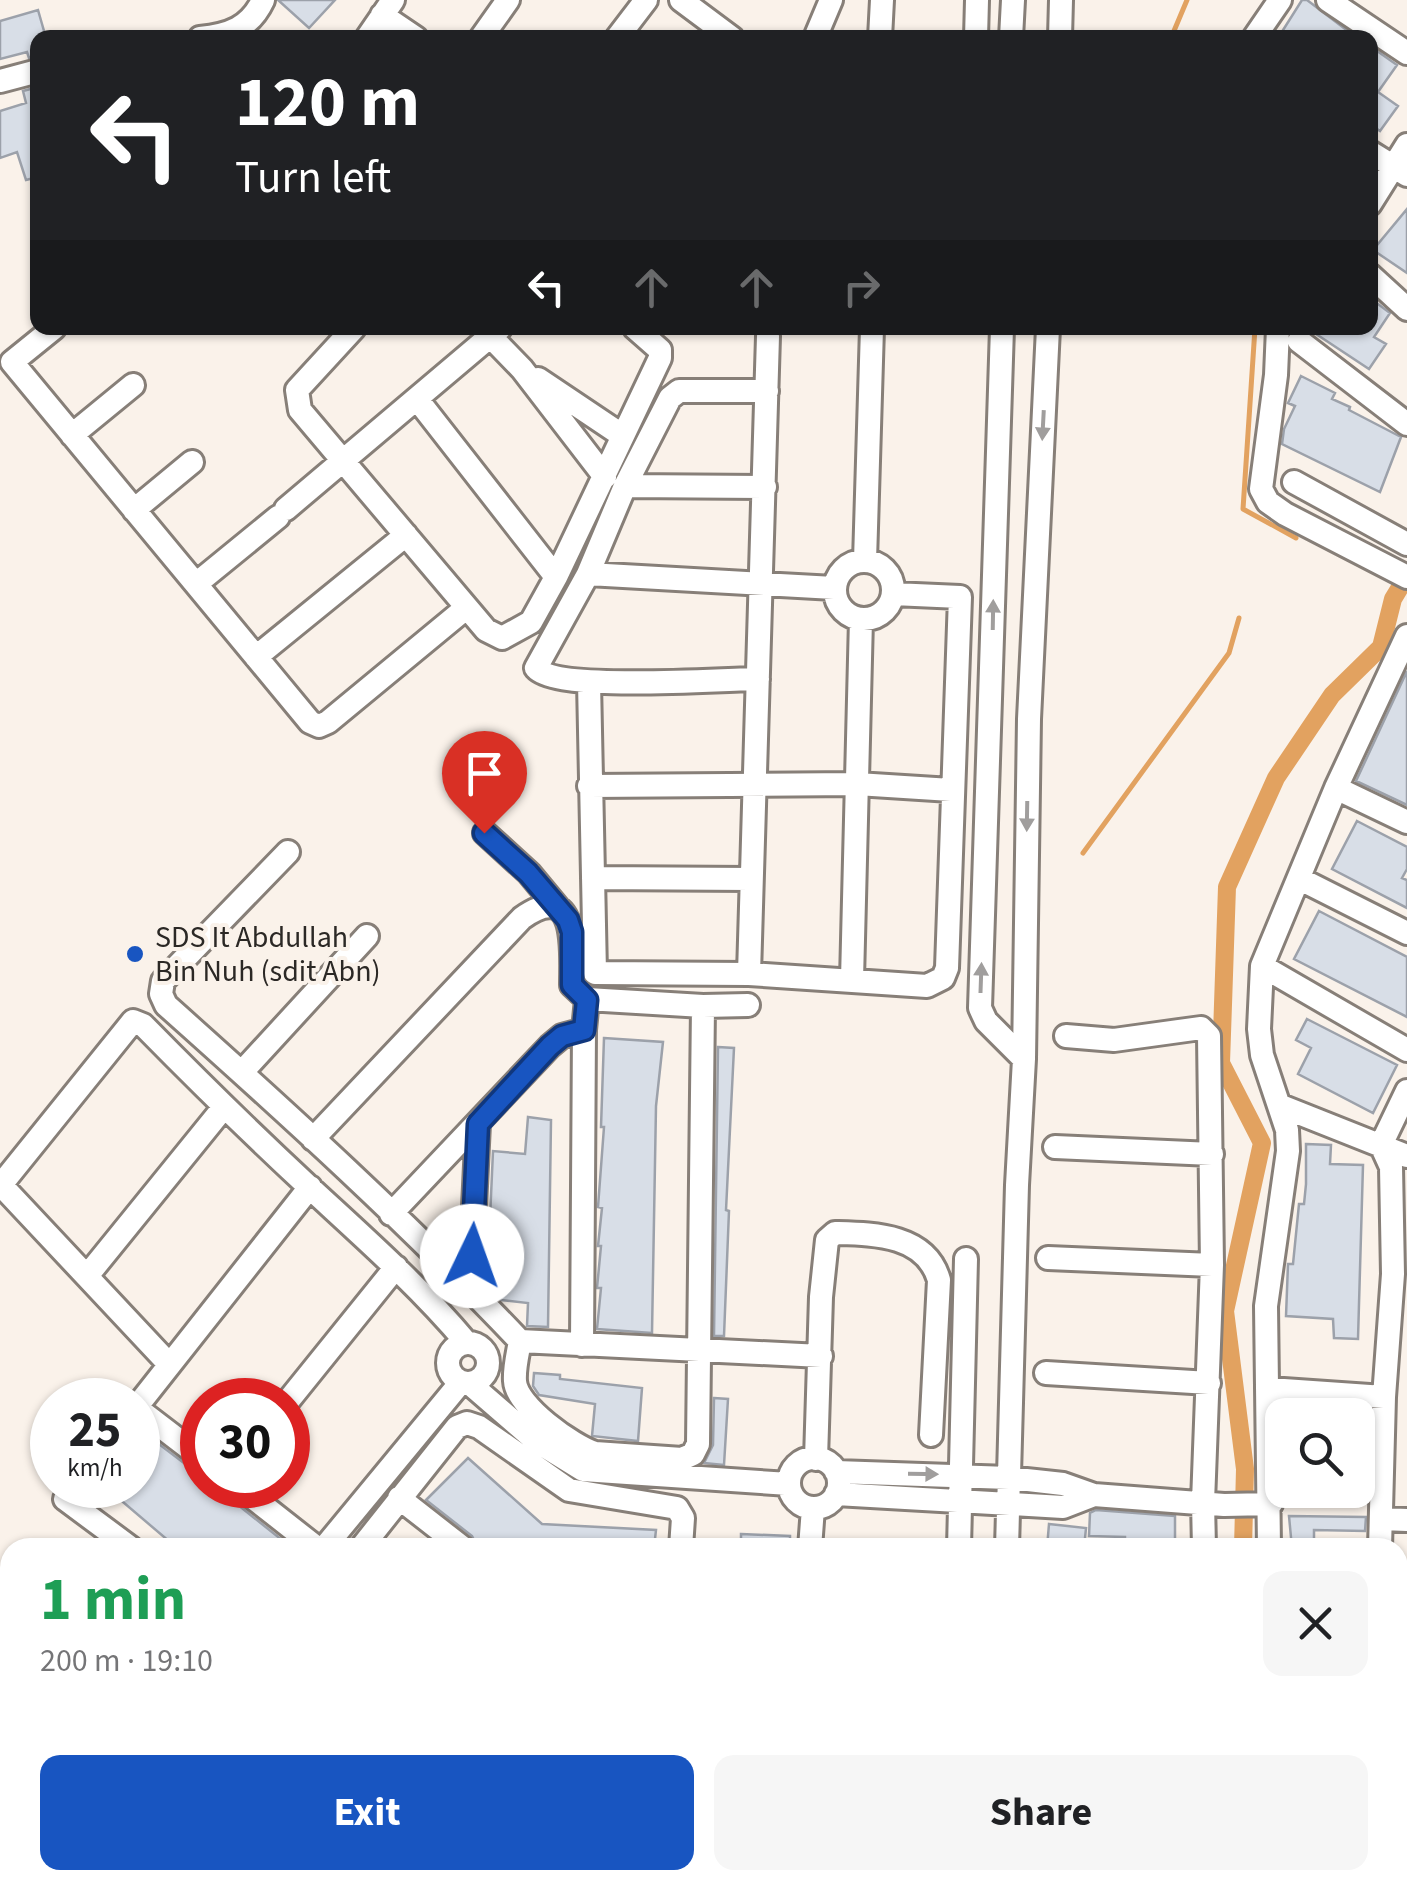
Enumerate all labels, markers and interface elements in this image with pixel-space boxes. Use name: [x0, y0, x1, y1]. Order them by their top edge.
text: 120 m: [235, 53, 420, 153]
icon: left: [70, 70, 200, 200]
text: Turn left: [235, 146, 391, 210]
icon: left: [519, 260, 574, 315]
icon: ahead: [624, 260, 679, 315]
icon: ahead: [729, 260, 784, 315]
icon: right: [834, 260, 889, 315]
one-way arrow: [1035, 409, 1051, 441]
one-way arrow: [986, 599, 1002, 631]
pin: [442, 731, 527, 834]
icon: arrive: [457, 746, 512, 801]
one-way arrow: [1019, 801, 1035, 833]
place label: SDS It Abdullah Bin Nuh (sdit Abn): [155, 916, 381, 993]
marker: SDS It Abdullah Bin Nuh (sdit Abn): [124, 943, 146, 965]
one-way arrow: [973, 962, 989, 994]
position arrow: [420, 1204, 524, 1308]
speed limit sign: 30: [180, 1378, 310, 1508]
text: 25: [69, 1395, 121, 1466]
map controls: [1265, 1398, 1375, 1508]
button: search: [1265, 1398, 1375, 1508]
text: km/h: [67, 1450, 123, 1486]
one-way arrow: [907, 1466, 939, 1482]
text: 1 min: [40, 1558, 186, 1643]
button: close: [1263, 1571, 1368, 1676]
text: 200 m · 19:10: [40, 1638, 213, 1684]
button: Exit: [40, 1755, 694, 1870]
button: Share: [714, 1755, 1368, 1870]

